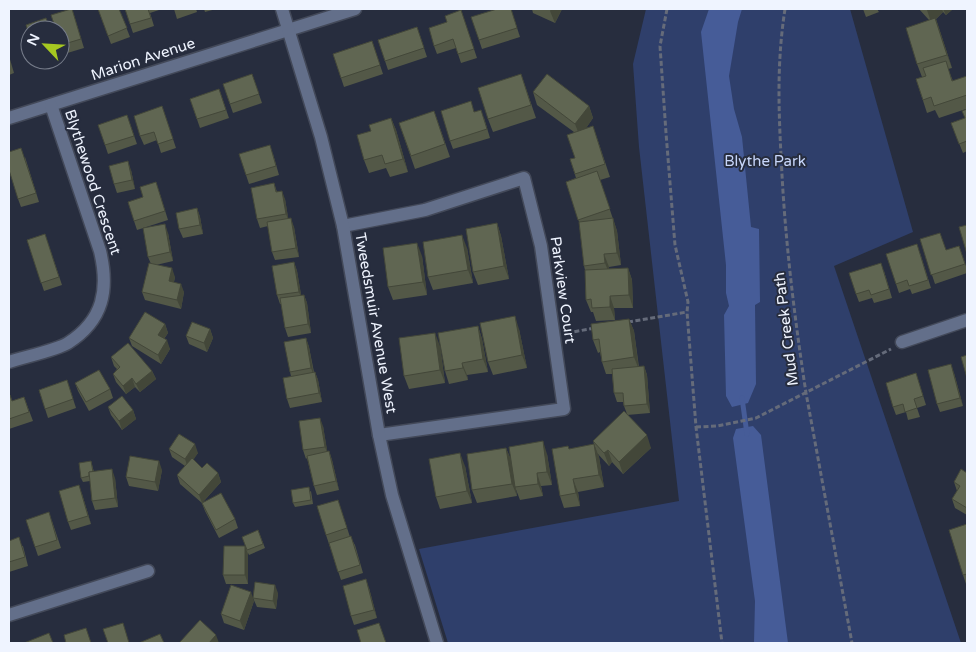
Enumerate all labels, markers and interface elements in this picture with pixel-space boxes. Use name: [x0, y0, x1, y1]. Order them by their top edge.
north arrow: [20, 20, 70, 70]
text: N: [24, 31, 44, 48]
street label: Marion Avenue: [89, 34, 197, 84]
street label: Blythewood Crescent: [61, 107, 125, 257]
park label: Blythe Park: [724, 152, 806, 170]
street label: Tweedsmuir Avenue West: [351, 231, 401, 415]
street label: Parkview Court: [547, 235, 579, 345]
street label: Mud Creek Path: [770, 271, 802, 387]

